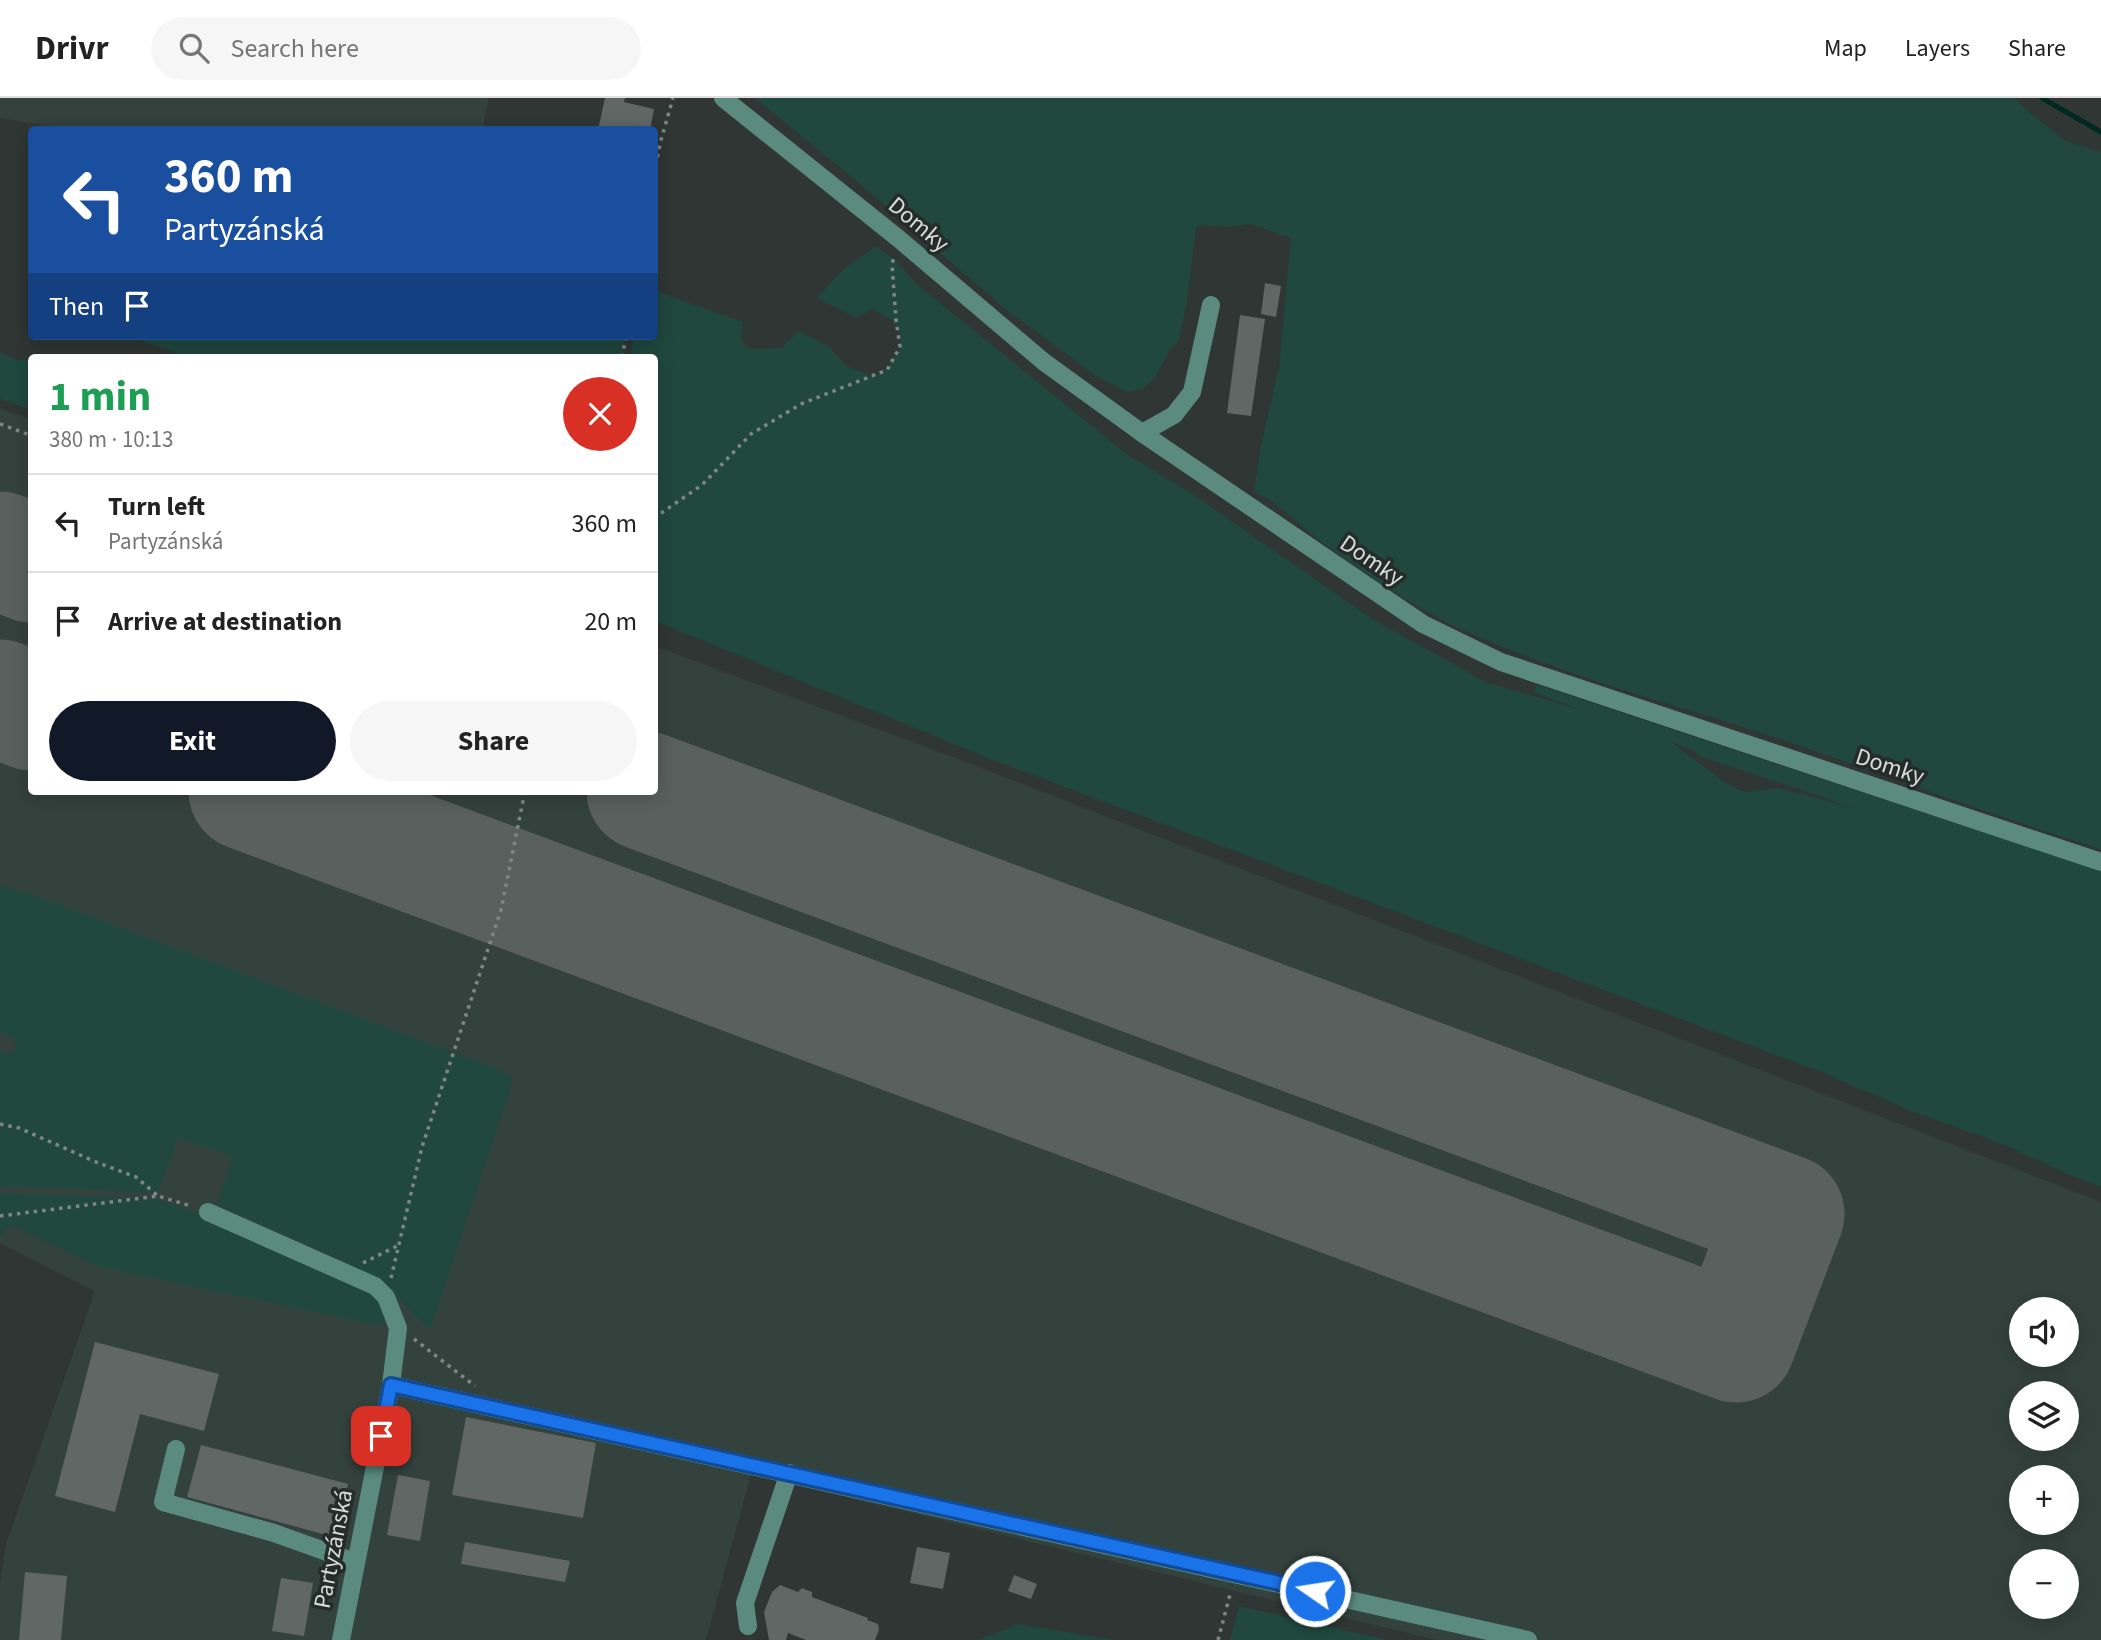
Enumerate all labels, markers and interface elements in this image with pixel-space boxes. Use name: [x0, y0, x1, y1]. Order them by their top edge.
search box: [151, 17, 641, 80]
text: Drivr: [35, 25, 109, 72]
icon: search: [175, 29, 213, 67]
text: Search here: [231, 30, 359, 67]
text: Map: [1824, 31, 1867, 66]
text: Layers: [1905, 31, 1970, 66]
text: Share: [2008, 31, 2066, 66]
text: 360 m: [164, 142, 293, 212]
icon: left: [49, 154, 140, 245]
street label: Domky: [880, 188, 957, 261]
text: Partyzánská: [164, 207, 325, 253]
icon: arrive: [118, 287, 156, 325]
text: Then: [49, 288, 104, 325]
text: 1 min: [49, 367, 151, 427]
button: close: [563, 377, 637, 451]
text: 380 m · 10:13: [49, 423, 173, 456]
text: Turn left: [108, 488, 205, 525]
icon: left: [49, 504, 87, 542]
text: 360 m: [571, 505, 637, 542]
text: Partyzánská: [108, 525, 223, 558]
street label: Domky: [1333, 526, 1411, 595]
icon: arrive: [49, 602, 87, 640]
text: Arrive at destination: [108, 603, 342, 640]
text: 20 m: [584, 603, 637, 640]
button: Exit: [49, 701, 336, 781]
button: Share: [350, 701, 637, 781]
street label: Domky: [1851, 739, 1929, 794]
map controls: [2009, 1297, 2079, 1619]
button: sound: [2009, 1297, 2079, 1367]
button: layers: [2009, 1381, 2079, 1451]
pin: [351, 1406, 411, 1466]
icon: arrive: [362, 1417, 400, 1455]
button: +: [2009, 1465, 2079, 1535]
street label: Partyzánská: [305, 1487, 362, 1612]
button: −: [2009, 1549, 2079, 1619]
position arrow: [1278, 1554, 1352, 1628]

